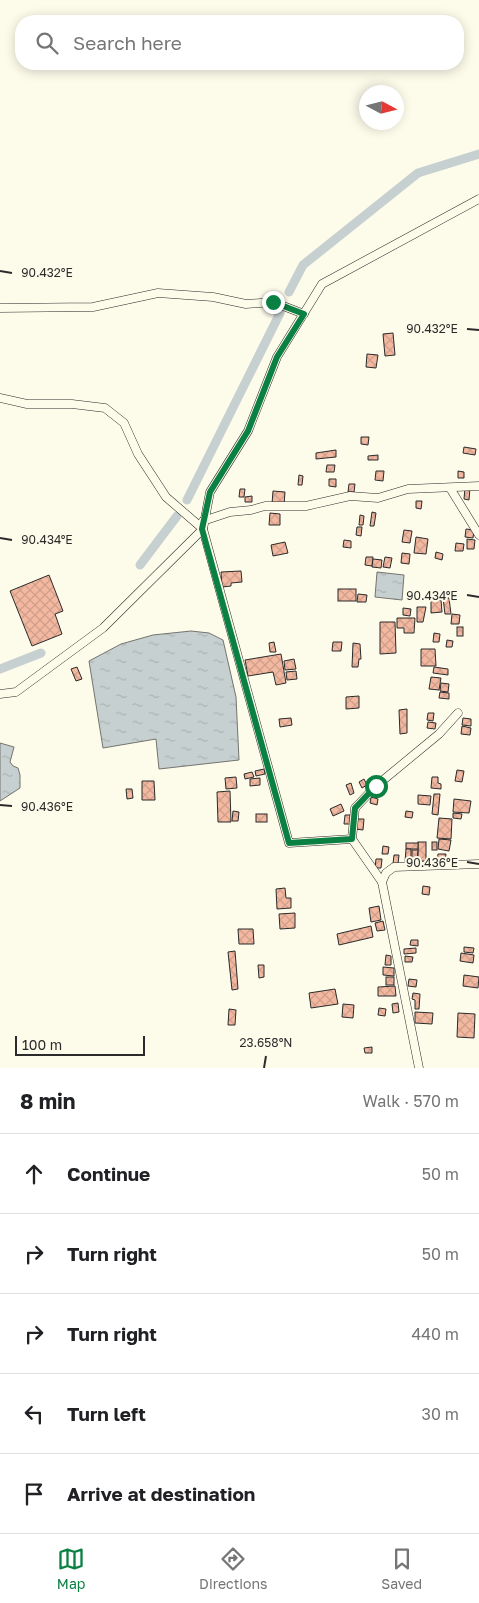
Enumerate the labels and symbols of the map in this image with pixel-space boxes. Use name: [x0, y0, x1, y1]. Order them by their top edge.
north arrow: [359, 85, 404, 130]
text: 90.432°E: [21, 265, 73, 280]
route end: [262, 291, 285, 314]
text: 90.432°E: [406, 321, 458, 336]
text: 90.434°E: [21, 532, 73, 547]
text: 90.434°E: [406, 588, 458, 603]
route start: [365, 775, 388, 798]
text: 90.436°E: [21, 799, 73, 814]
text: 90.436°E: [406, 855, 458, 870]
scale bar: [15, 1033, 145, 1056]
text: 23.658°N: [240, 1035, 292, 1050]

